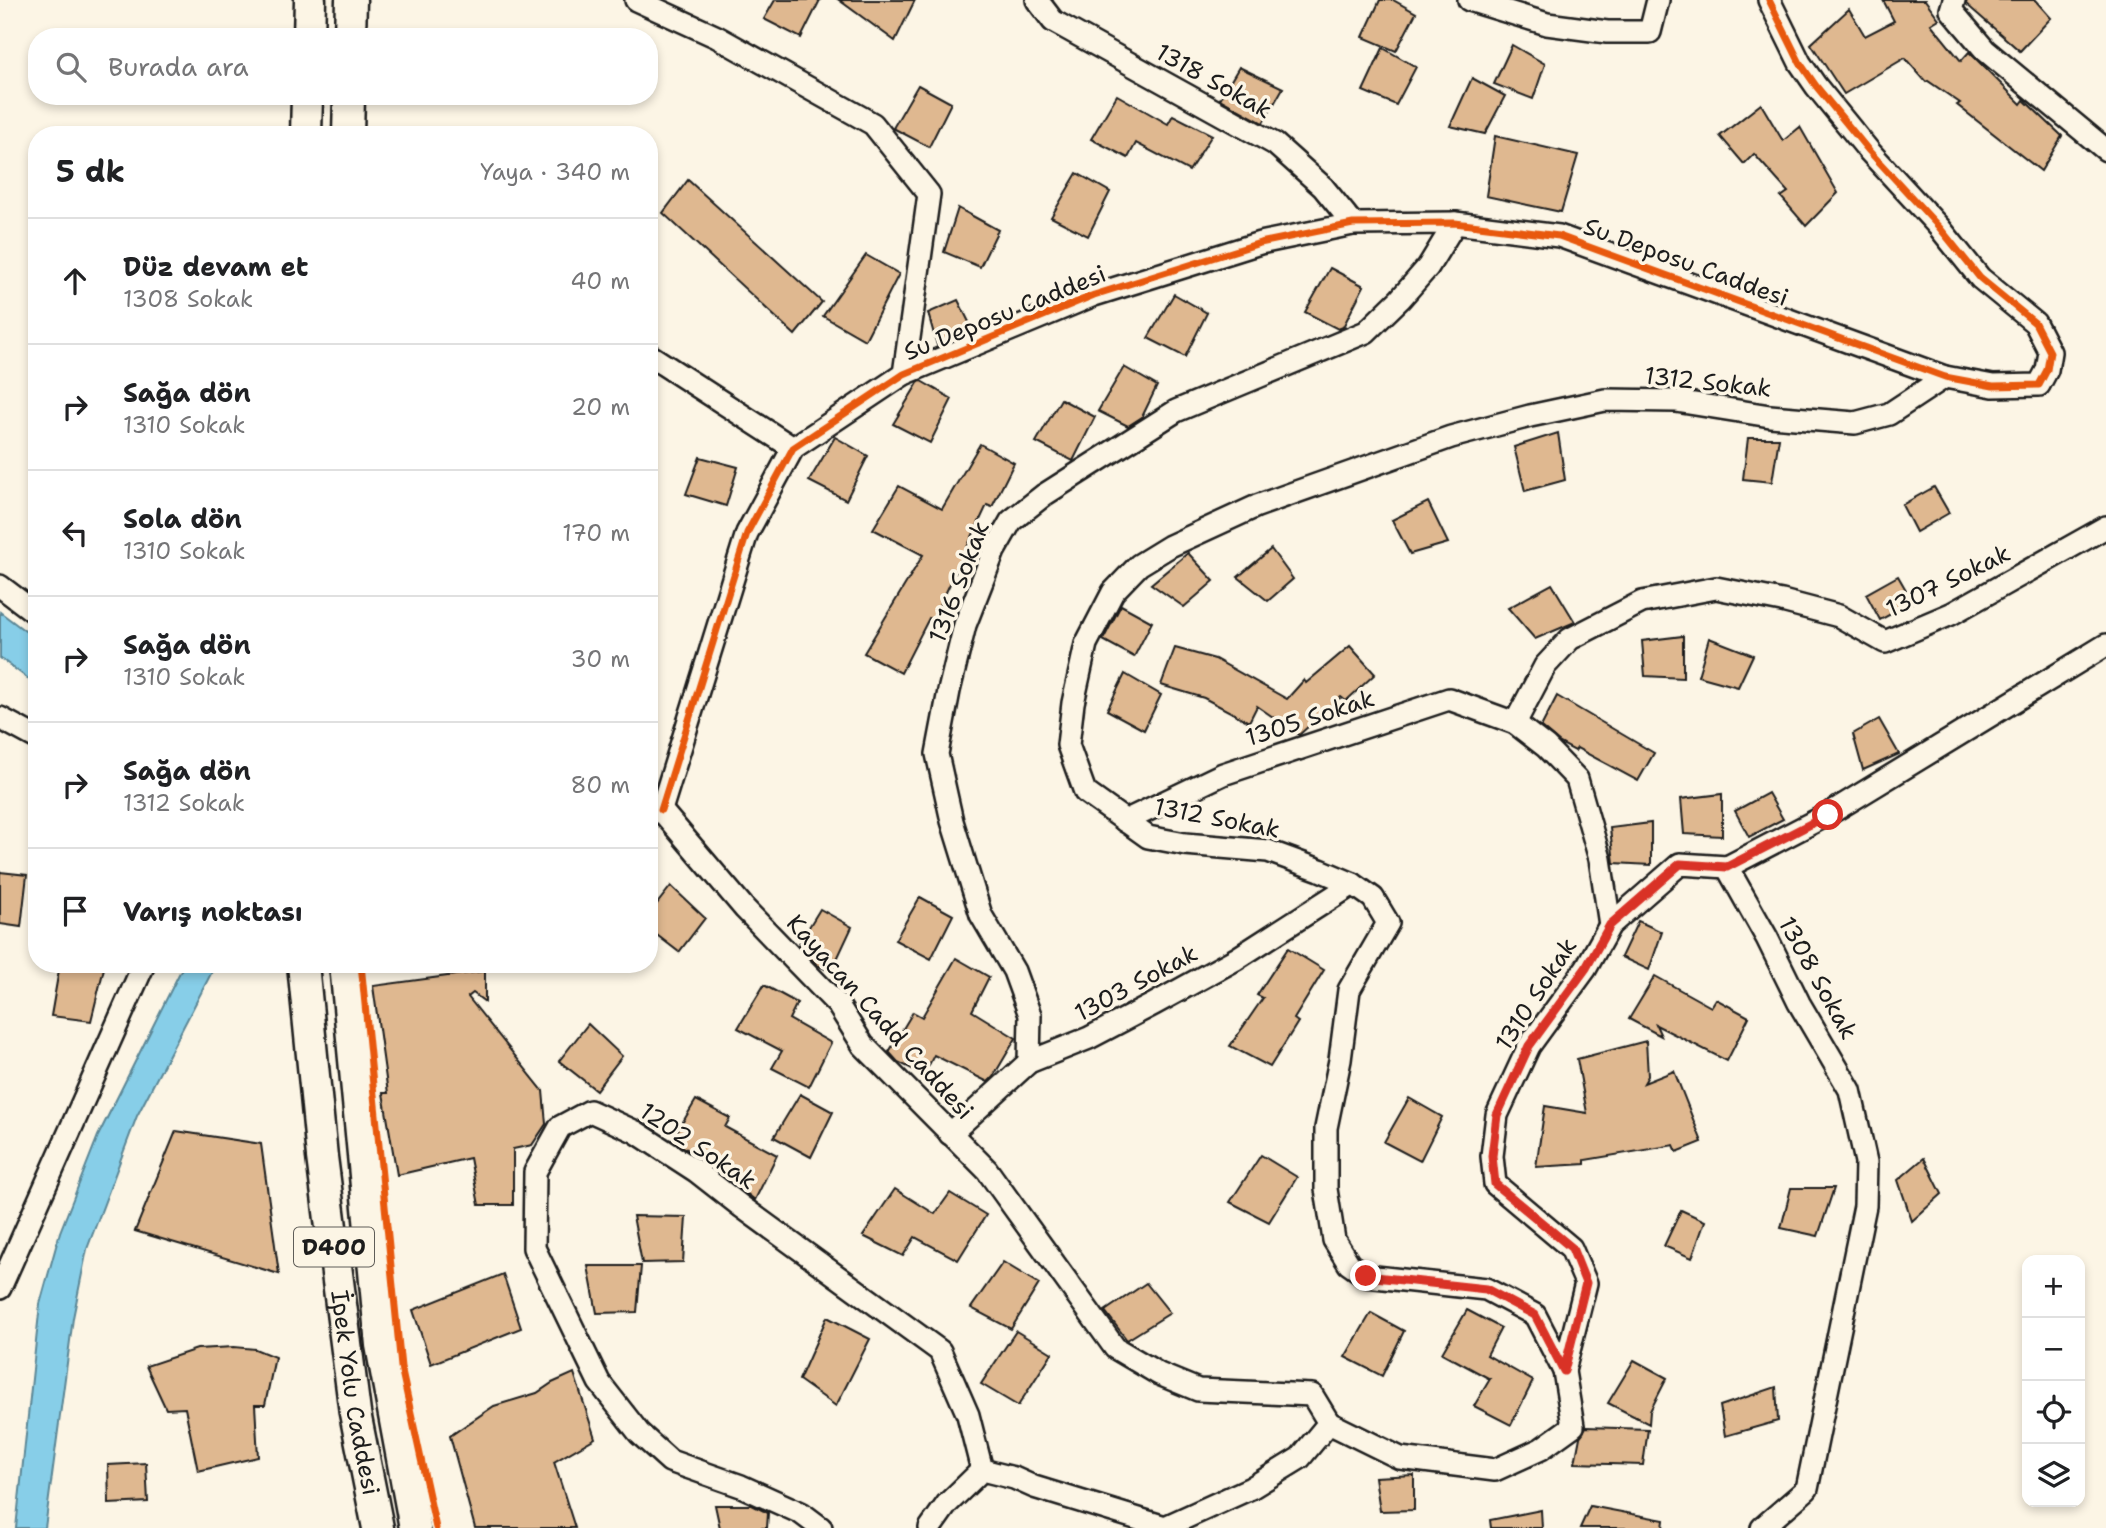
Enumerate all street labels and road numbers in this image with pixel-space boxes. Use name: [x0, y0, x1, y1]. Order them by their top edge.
street label: 1318 Sokak: [1150, 36, 1278, 126]
street label: Su Deposu Caddesi: [1579, 210, 1793, 314]
street label: Su Deposu Caddesi: [899, 258, 1111, 368]
street label: 1312 Sokak: [1643, 359, 1773, 405]
street label: 1316 Sokak: [921, 517, 997, 647]
street label: 1307 Sokak: [1880, 537, 2016, 625]
street label: 1305 Sokak: [1241, 682, 1379, 754]
street label: 1312 Sokak: [1151, 790, 1283, 846]
street label: Kayacan Cadd Caddesi: [779, 908, 981, 1126]
street label: 1308 Sokak: [1771, 911, 1865, 1045]
street label: 1310 Sokak: [1488, 932, 1584, 1056]
street label: 1303 Sokak: [1069, 937, 1203, 1029]
street label: 1202 Sokak: [633, 1095, 763, 1197]
road number: D400: [294, 1228, 374, 1266]
street label: İpek Yolu Caddesi: [323, 1288, 387, 1498]

